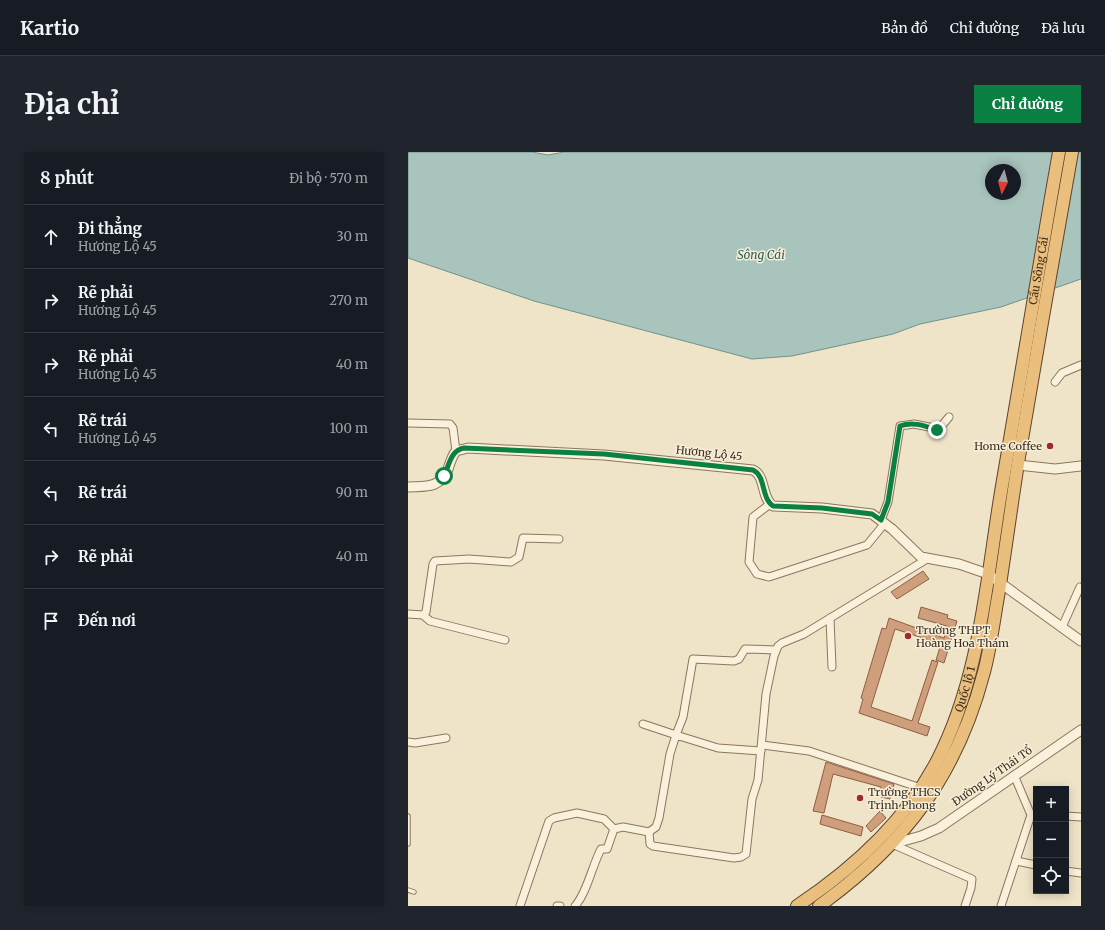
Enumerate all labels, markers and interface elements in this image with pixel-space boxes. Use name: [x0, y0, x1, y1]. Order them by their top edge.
text: Kartio: [20, 16, 79, 40]
text: Bản đồ: [881, 19, 928, 37]
text: Chỉ đường: [950, 19, 1019, 37]
text: Đã lưu: [1041, 19, 1085, 37]
button: Chỉ đường: [974, 85, 1081, 123]
text: Địa chỉ: [24, 86, 119, 122]
north arrow: [985, 164, 1021, 200]
text: 8 phút: [40, 167, 94, 189]
text: Đi bộ · 570 m: [289, 170, 368, 187]
text: Đi thẳng: [78, 219, 142, 238]
icon: ahead: [40, 226, 62, 248]
text: 30 m: [336, 228, 368, 245]
street label: Cầu Sông Cái: [1026, 235, 1051, 306]
text: Hương Lộ 45: [78, 238, 157, 255]
water label: Sông Cái: [737, 247, 785, 262]
text: Rẽ phải: [78, 283, 133, 302]
icon: right: [40, 290, 62, 312]
text: 270 m: [329, 292, 368, 309]
text: Hương Lộ 45: [78, 302, 157, 319]
text: Rẽ phải: [78, 347, 133, 366]
icon: right: [40, 354, 62, 376]
text: 40 m: [336, 356, 368, 373]
text: Hương Lộ 45: [78, 366, 157, 383]
text: Rẽ trái: [78, 411, 127, 430]
icon: left: [40, 418, 62, 440]
text: 100 m: [330, 420, 368, 437]
route end: [928, 421, 946, 439]
text: Hương Lộ 45: [78, 430, 157, 447]
place label: Home Coffee: [974, 439, 1042, 453]
marker: Home Coffee: [1045, 441, 1055, 451]
street label: Hương Lộ 45: [675, 443, 743, 463]
route start: [435, 467, 453, 485]
icon: left: [40, 482, 62, 504]
text: Rẽ trái: [78, 483, 127, 502]
text: 90 m: [336, 484, 368, 501]
icon: right: [40, 546, 62, 568]
text: Rẽ phải: [78, 547, 133, 566]
text: 40 m: [336, 548, 368, 565]
icon: arrive: [40, 610, 62, 632]
text: Đến nơi: [78, 611, 136, 630]
place label: Trường THPT Hoàng Hoa Thám: [916, 623, 1009, 650]
marker: Trường THPT Hoàng Hoa Thám: [903, 631, 913, 641]
street label: Quốc lộ 1: [952, 665, 978, 714]
street label: Đường Lý Thái Tổ: [949, 743, 1035, 809]
place label: Trường THCS Trịnh Phong: [868, 785, 941, 812]
map controls: [1033, 786, 1069, 894]
button: +: [1033, 786, 1069, 822]
marker: Trường THCS Trịnh Phong: [855, 793, 865, 803]
button: −: [1033, 822, 1069, 858]
button: locate: [1033, 858, 1069, 894]

